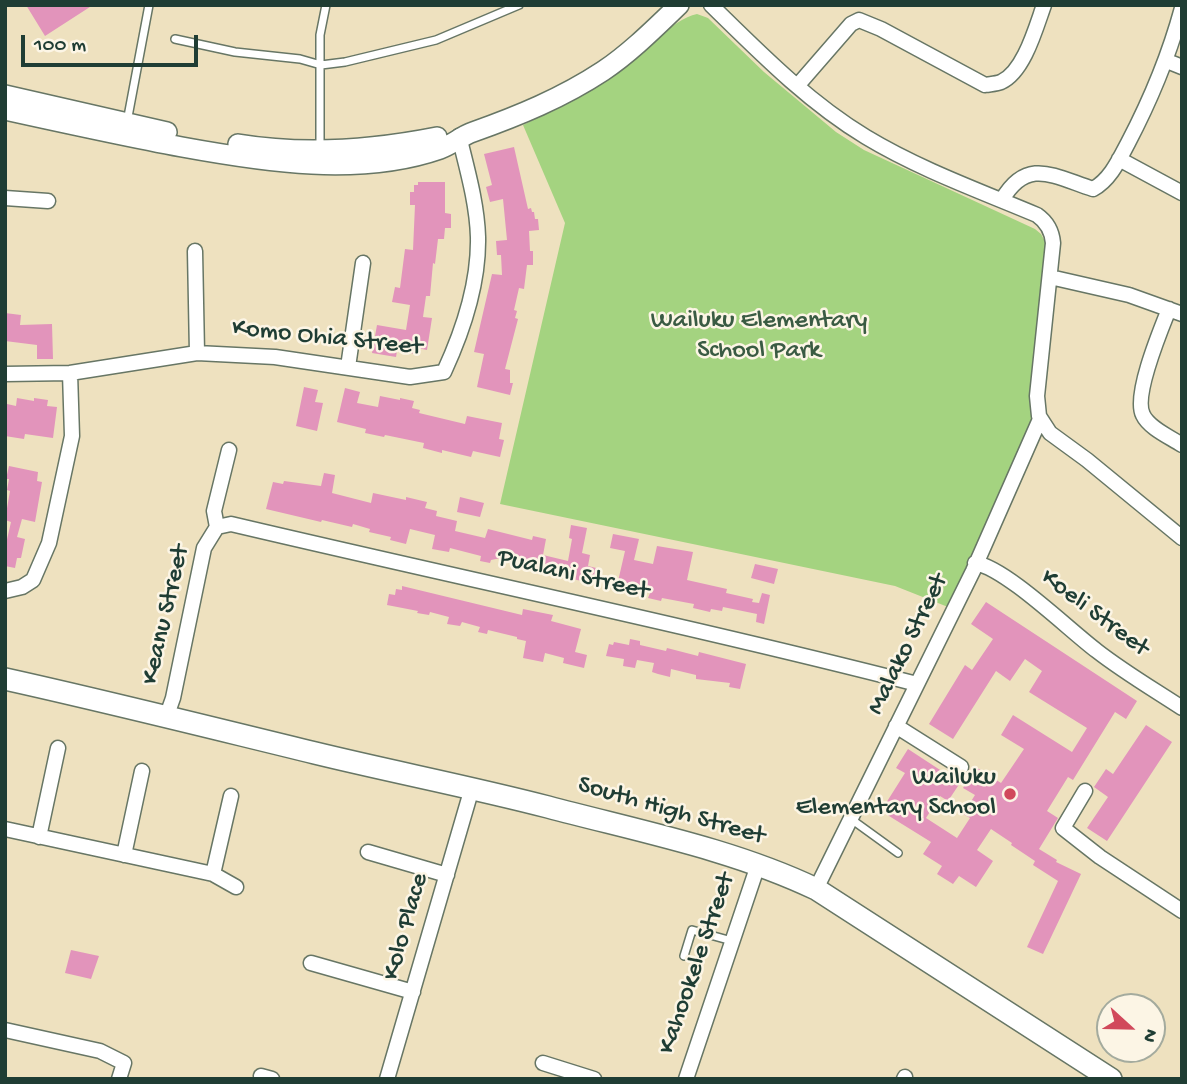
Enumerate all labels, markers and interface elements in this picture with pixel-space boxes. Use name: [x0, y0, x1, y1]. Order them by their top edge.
scale bar: [24, 21, 201, 65]
text: 100 m: [34, 34, 86, 59]
park label: Wailuku Elementary School Park: [651, 306, 867, 368]
street label: Komo Ohia Street: [230, 313, 424, 365]
street label: Keanu Street: [136, 542, 198, 688]
street label: Pualani Street: [494, 543, 652, 609]
street label: Koeli Street: [1033, 563, 1155, 665]
street label: Malako Street: [861, 569, 957, 721]
place label: Wailuku Elementary School: [796, 763, 996, 824]
street label: South High Street: [574, 770, 768, 854]
marker: Wailuku Elementary School: [1002, 786, 1018, 802]
street label: Kahookele Street: [652, 869, 744, 1059]
street label: Kolo Place: [377, 870, 437, 984]
north arrow: [1096, 993, 1166, 1063]
text: N: [1136, 1025, 1162, 1045]

